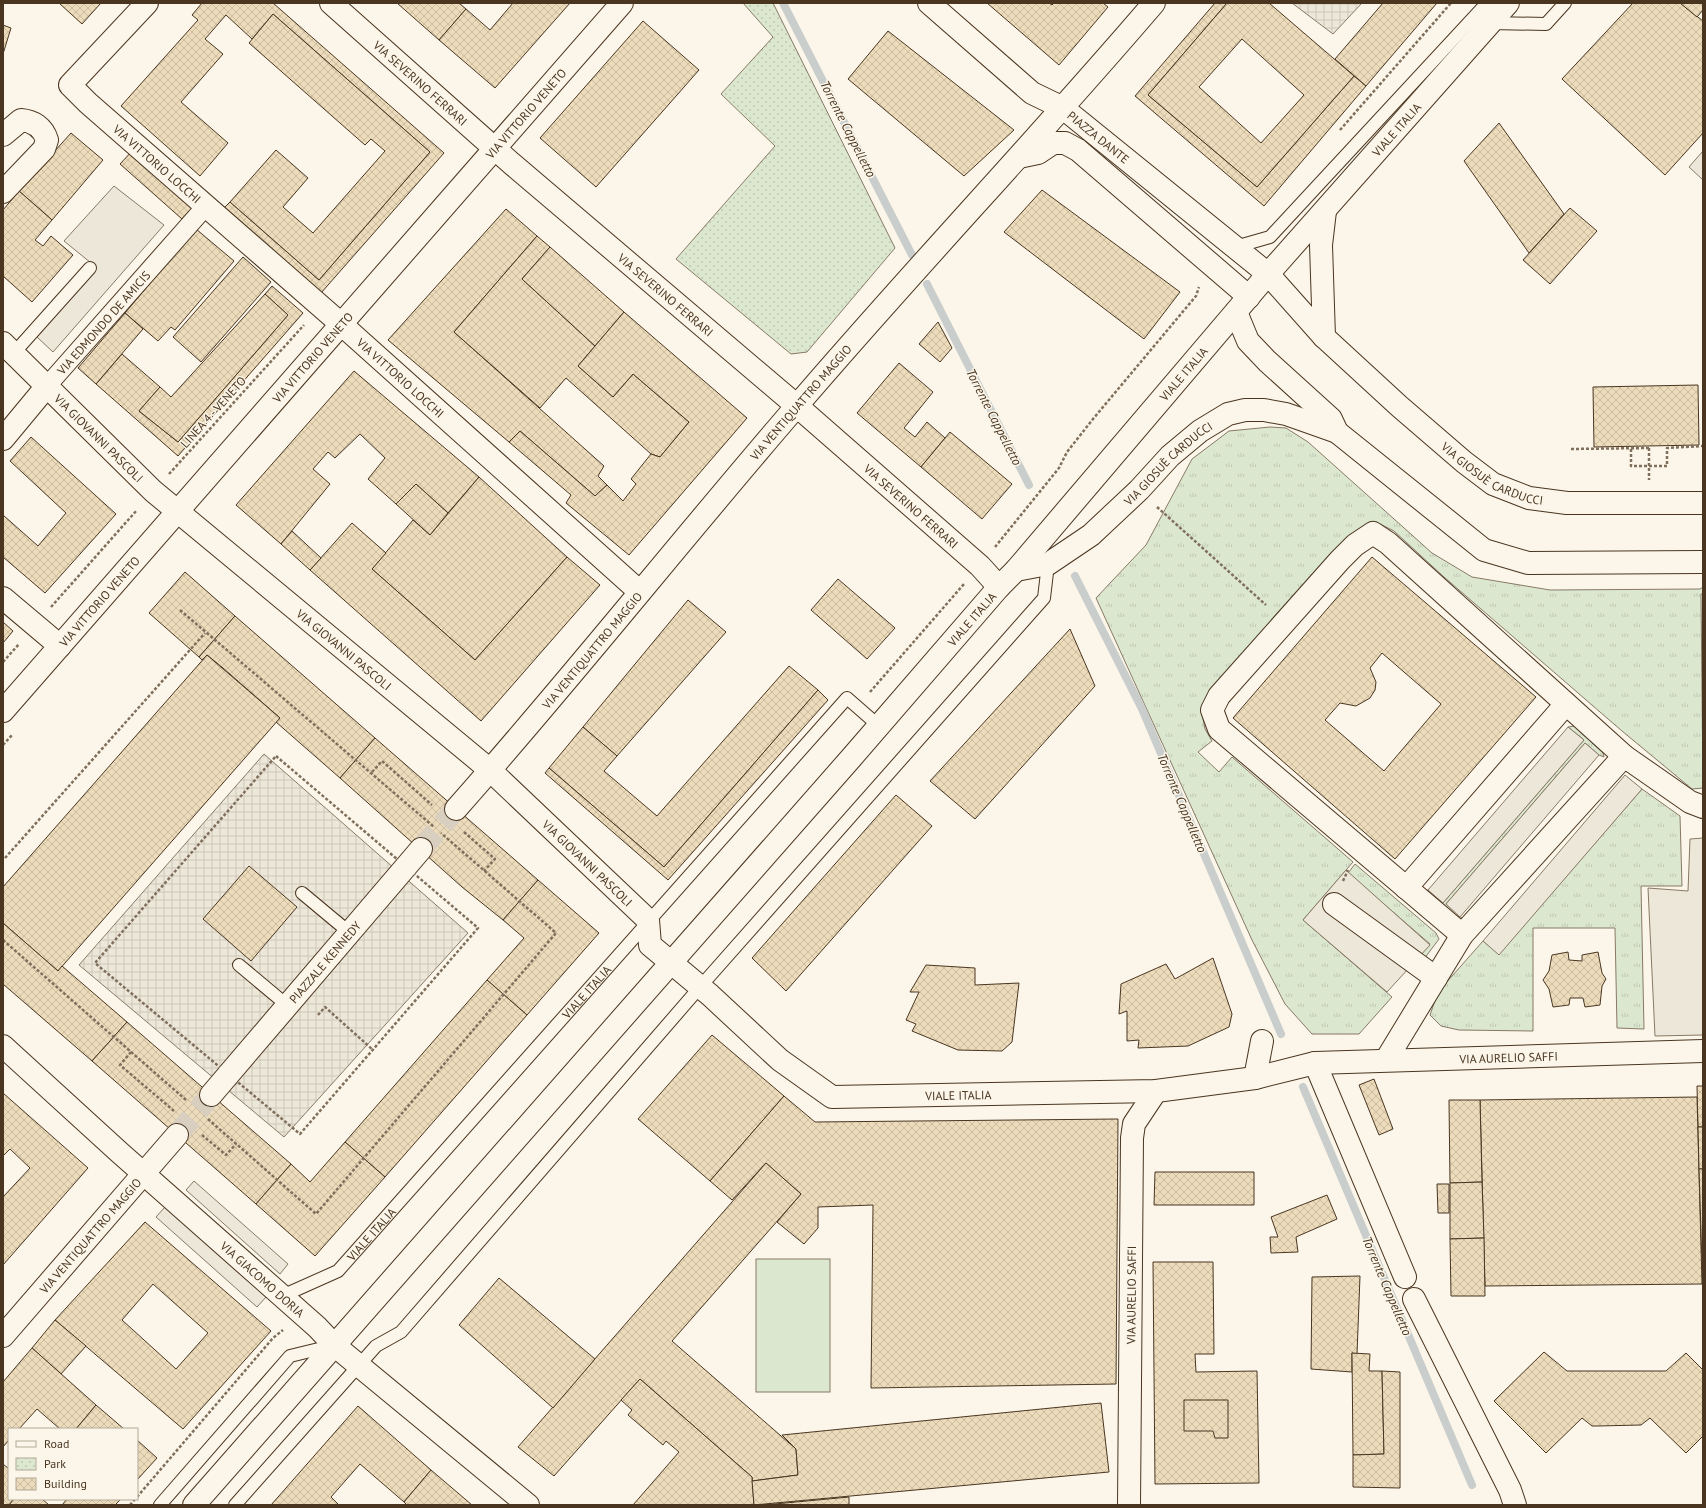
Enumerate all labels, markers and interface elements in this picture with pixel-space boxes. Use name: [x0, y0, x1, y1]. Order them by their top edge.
street label: VIA SEVERINO FERRARI: [370, 36, 471, 128]
street label: VIA VITTORIO VENETO: [481, 65, 569, 162]
water label: Torrente Cappelletto: [816, 78, 880, 181]
street label: VIALE ITALIA: [1368, 100, 1424, 160]
street label: PIAZZA DANTE: [1065, 107, 1133, 166]
street label: VIA VITTORIO LOCCHI: [109, 120, 204, 206]
street label: VIA SEVERINO FERRARI: [614, 249, 717, 339]
street label: VIA EDMONDO DE AMICIS: [53, 267, 153, 378]
street label: VIA VITTORIO VENETO: [268, 309, 356, 406]
street label: VIA VITTORIO LOCCHI: [353, 334, 447, 420]
street label: VIA VENTIQUATTRO MAGGIO: [746, 341, 854, 464]
street label: VIALE ITALIA: [1155, 343, 1210, 404]
water label: Torrente Cappelletto: [962, 366, 1026, 469]
street label: LINEA 4 - VENETO: [177, 373, 249, 451]
street label: VIA GIOVANNI PASCOLI: [51, 390, 147, 485]
street label: VIA GIOSUÈ CARDUCCI: [1120, 418, 1215, 509]
street label: VIA GIOSUÈ CARDUCCI: [1438, 438, 1544, 507]
street label: VIA SEVERINO FERRARI: [860, 460, 962, 551]
street label: VIA VITTORIO VENETO: [55, 553, 143, 650]
street label: VIA VENTIQUATTRO MAGGIO: [538, 589, 645, 712]
street label: VIALE ITALIA: [944, 589, 999, 650]
street label: VIA GIOVANNI PASCOLI: [293, 605, 395, 693]
water label: Torrente Cappelletto: [1153, 751, 1211, 856]
street label: VIA GIOVANNI PASCOLI: [539, 816, 636, 909]
street label: PIAZZALE KENNEDY: [285, 918, 364, 1006]
street label: VIALE ITALIA: [558, 962, 614, 1022]
street label: VIA AURELIO SAFFI: [1458, 1048, 1558, 1066]
street label: VIALE ITALIA: [924, 1087, 992, 1103]
street label: VIA VENTIQUATTRO MAGGIO: [35, 1175, 144, 1297]
street label: VIALE ITALIA: [343, 1204, 399, 1264]
water label: Torrente Cappelletto: [1358, 1234, 1416, 1339]
street label: VIA GIACOMO DORIA: [217, 1237, 308, 1320]
street label: VIA AURELIO SAFFI: [1123, 1246, 1139, 1345]
legend: [8, 1428, 138, 1500]
text: Road: [44, 1436, 69, 1451]
text: Park: [44, 1456, 66, 1471]
text: Building: [44, 1476, 87, 1491]

